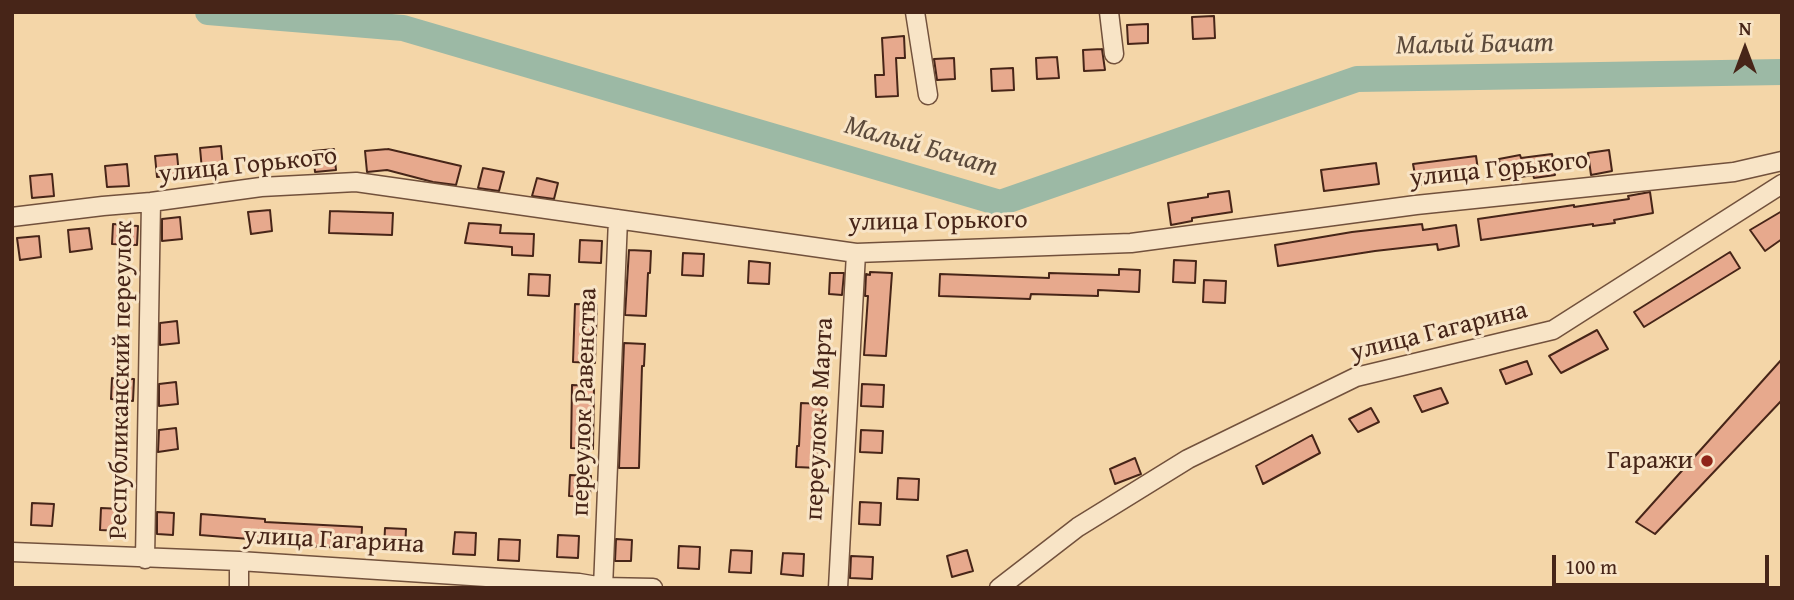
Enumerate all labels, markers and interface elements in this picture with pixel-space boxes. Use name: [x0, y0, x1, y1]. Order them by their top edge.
north arrow: [1710, 14, 1780, 84]
text: N: [1739, 14, 1751, 42]
water label: Малый Бачат: [1395, 27, 1555, 63]
water label: Малый Бачат: [840, 109, 1002, 185]
street label: улица Горького: [157, 141, 339, 191]
street label: улица Горького: [1408, 145, 1590, 195]
street label: улица Горького: [848, 205, 1028, 239]
street label: Республиканский переулок: [104, 220, 140, 540]
street label: переулок Равенства: [565, 287, 605, 517]
street label: улица Гагарина: [1347, 295, 1531, 369]
street label: переулок 8 Марта: [799, 317, 841, 521]
place label: Гаражи: [1607, 445, 1693, 477]
marker: Гаражи: [1699, 453, 1715, 469]
street label: улица Гагарина: [243, 521, 425, 561]
scale bar: [1556, 540, 1773, 584]
text: 100 m: [1565, 551, 1617, 582]

